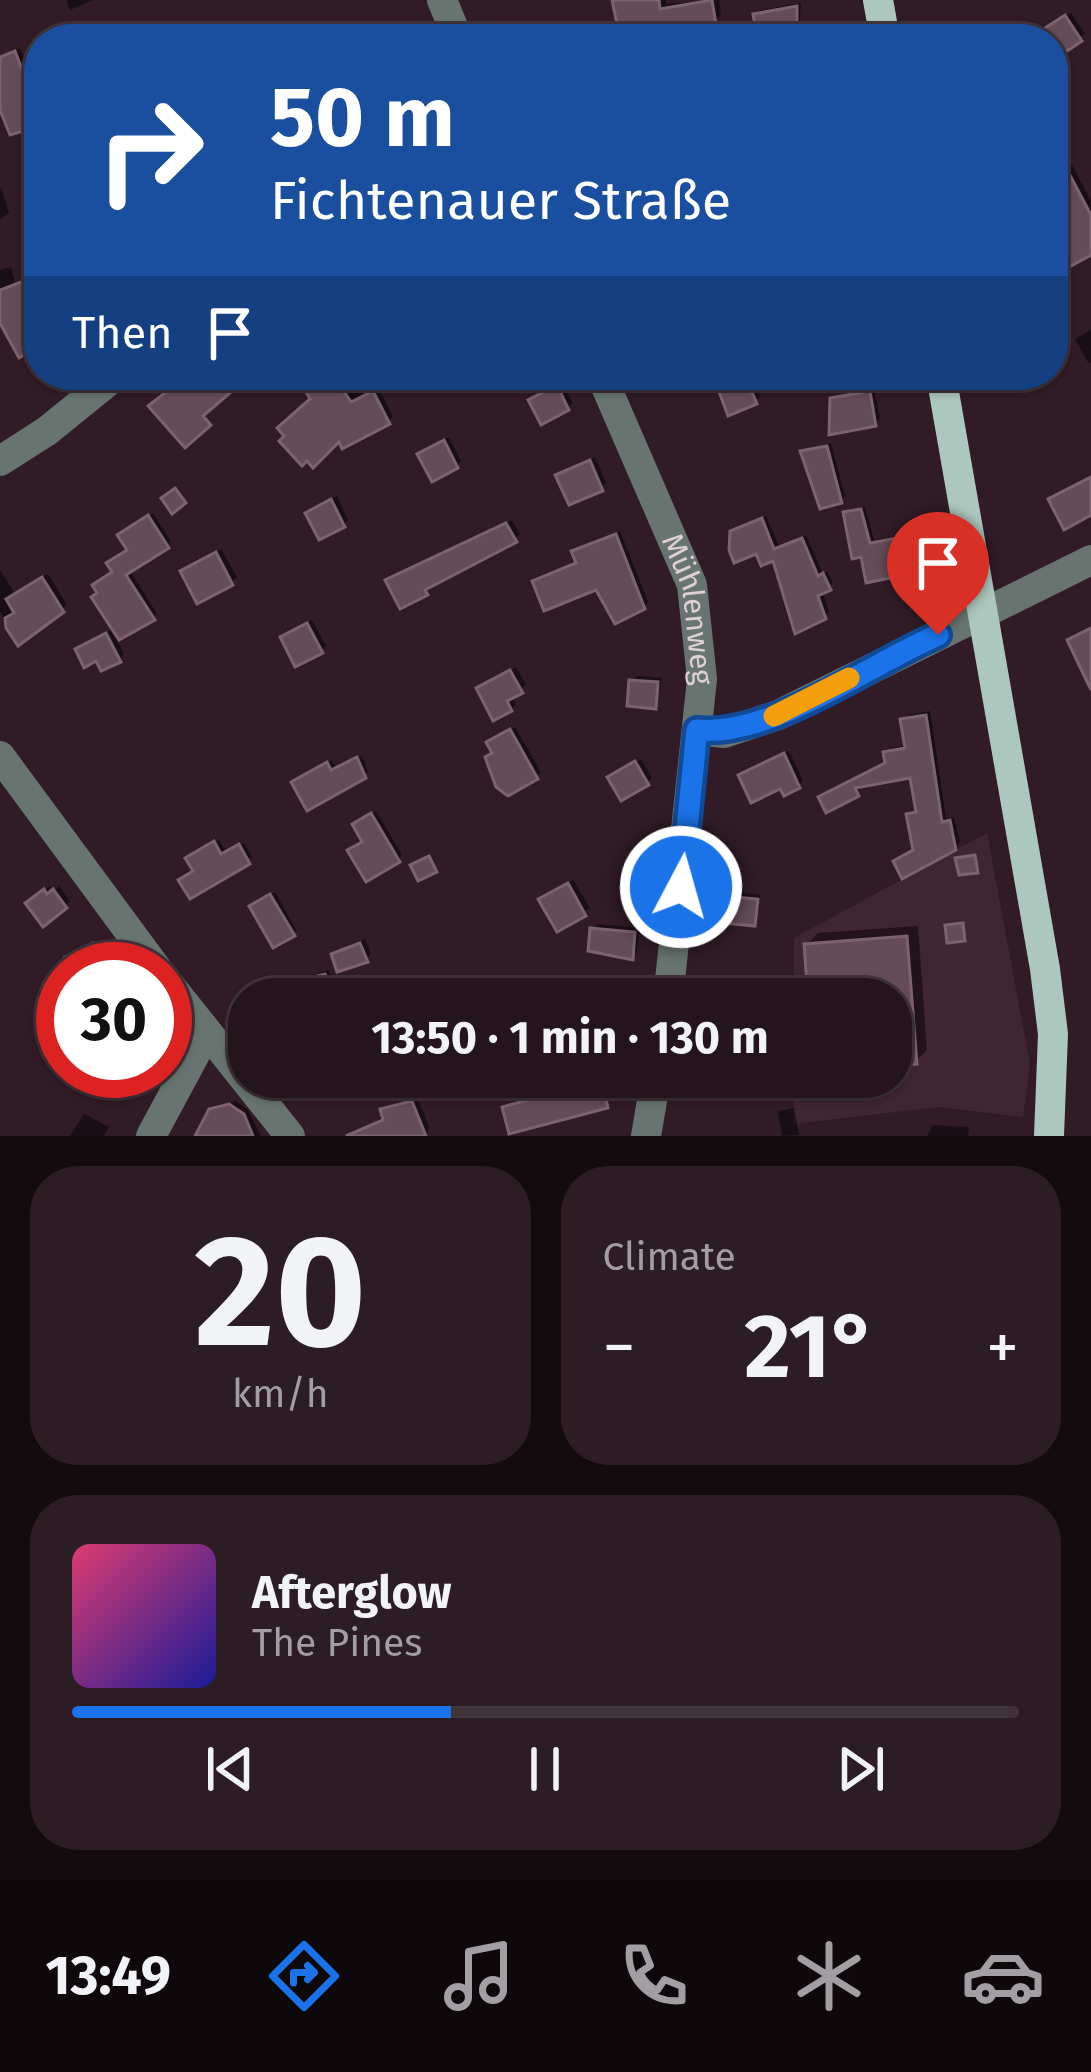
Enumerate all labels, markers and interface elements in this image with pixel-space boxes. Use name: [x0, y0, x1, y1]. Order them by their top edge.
text: 50 m: [270, 67, 455, 168]
icon: right: [72, 72, 228, 228]
text: Fichtenauer Straße: [270, 169, 731, 233]
icon: arrive: [197, 300, 263, 366]
text: Then: [72, 306, 173, 360]
pin: [887, 512, 989, 635]
street label: Mühlenweg: [654, 528, 721, 687]
icon: arrive: [905, 530, 971, 596]
position arrow: [618, 824, 744, 950]
speed limit sign: 30: [36, 942, 192, 1098]
text: 13:50 · 1 min · 130 m: [371, 1011, 769, 1065]
text: 20: [194, 1199, 366, 1386]
text: Climate: [603, 1234, 736, 1280]
text: 21°: [744, 1293, 877, 1401]
text: −: [603, 1308, 636, 1387]
text: +: [986, 1308, 1019, 1387]
text: km/h: [232, 1371, 329, 1417]
text: Afterglow: [252, 1566, 451, 1620]
text: The Pines: [252, 1620, 423, 1666]
icon: previous: [197, 1736, 263, 1802]
icon: pause: [512, 1736, 578, 1802]
icon: next: [828, 1736, 894, 1802]
icon: directions: [262, 1934, 346, 2018]
icon: music: [437, 1934, 521, 2018]
icon: phone: [612, 1934, 696, 2018]
icon: climate: [787, 1934, 871, 2018]
icon: car: [961, 1934, 1045, 2018]
text: 13:49: [45, 1944, 171, 2008]

